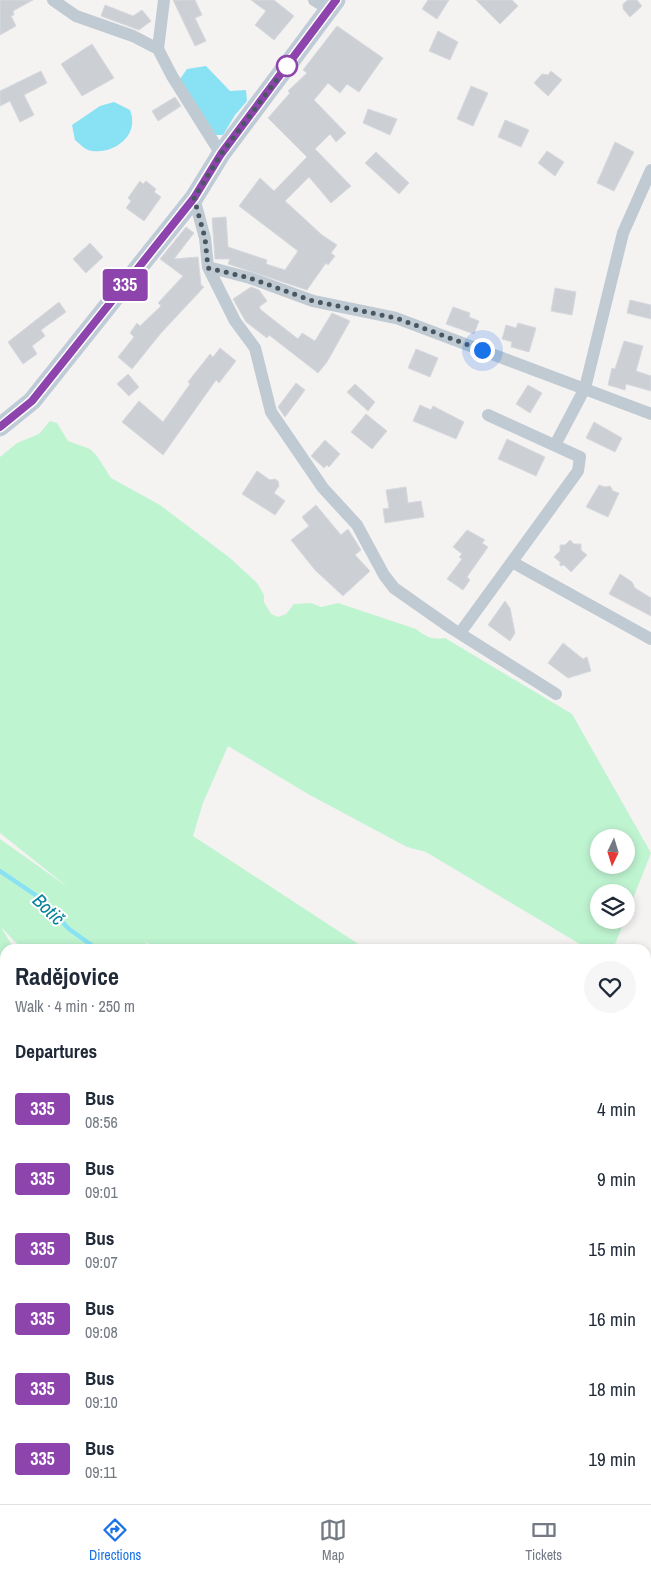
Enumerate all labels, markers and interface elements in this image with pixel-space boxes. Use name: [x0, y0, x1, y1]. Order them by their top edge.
unlabelled marker: [276, 55, 298, 77]
line badge: 335: [96, 269, 154, 301]
text: 335: [113, 272, 137, 297]
your location: [470, 338, 495, 363]
north arrow: [590, 829, 635, 874]
map controls: [590, 829, 635, 929]
button: layers: [590, 884, 635, 929]
water label: Botič: [27, 887, 71, 931]
text: Radějovice: [15, 960, 119, 992]
button: heart: [584, 961, 636, 1013]
text: Walk · 4 min · 250 m: [15, 995, 135, 1017]
text: Departures: [15, 1038, 97, 1064]
text: Bus: [85, 1085, 114, 1111]
text: 335: [30, 1096, 55, 1121]
text: 4 min: [597, 1096, 636, 1122]
text: 08:56: [85, 1111, 118, 1133]
text: Bus: [85, 1155, 114, 1181]
text: 335: [30, 1166, 55, 1191]
text: 9 min: [597, 1166, 636, 1192]
text: 09:01: [85, 1181, 118, 1203]
text: Bus: [85, 1225, 114, 1251]
text: 335: [30, 1236, 55, 1261]
text: 15 min: [588, 1236, 636, 1262]
text: 09:07: [85, 1251, 118, 1273]
text: Bus: [85, 1295, 114, 1321]
text: 335: [30, 1306, 55, 1331]
text: 16 min: [588, 1306, 636, 1332]
text: 09:08: [85, 1321, 118, 1343]
text: Bus: [85, 1365, 114, 1391]
text: 335: [30, 1376, 55, 1401]
text: 18 min: [588, 1376, 636, 1402]
text: 09:10: [85, 1391, 118, 1413]
text: Bus: [85, 1435, 114, 1461]
text: 335: [30, 1446, 55, 1471]
text: 19 min: [588, 1446, 636, 1472]
text: 09:11: [85, 1461, 117, 1483]
tab: Directions: [89, 1516, 141, 1564]
tab: Map: [319, 1516, 347, 1564]
tab: Tickets: [525, 1516, 562, 1564]

